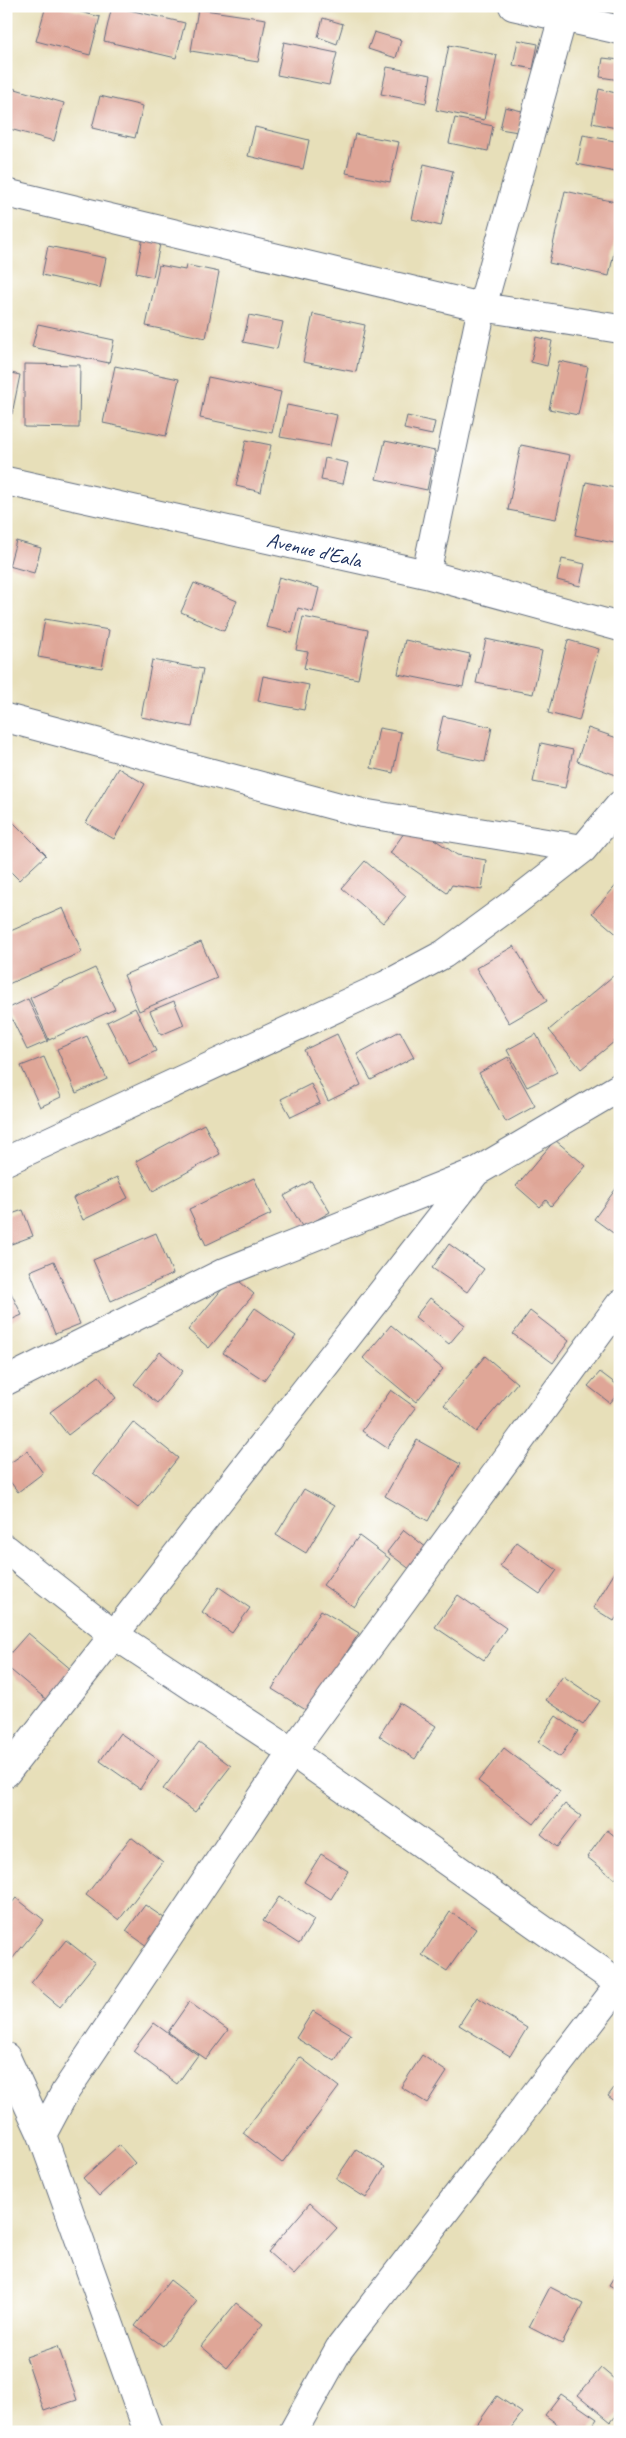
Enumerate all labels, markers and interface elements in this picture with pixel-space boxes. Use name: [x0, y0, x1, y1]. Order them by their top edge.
street label: Avenue d'Eala: [264, 527, 365, 574]

